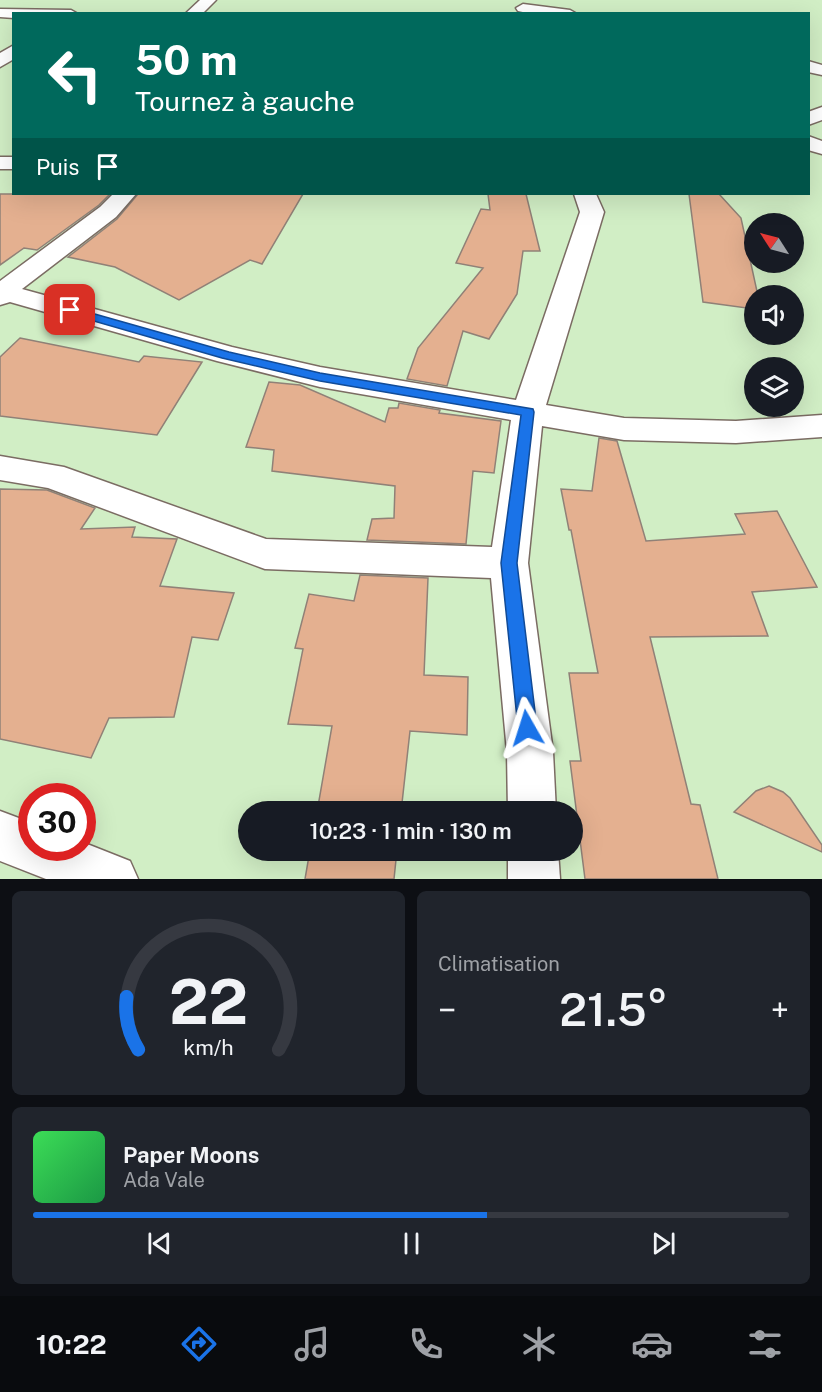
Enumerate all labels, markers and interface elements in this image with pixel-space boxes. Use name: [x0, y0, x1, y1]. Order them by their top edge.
text: 50 m: [135, 35, 238, 84]
icon: left: [36, 36, 114, 114]
text: Tournez à gauche: [135, 85, 355, 117]
icon: arrive: [91, 150, 124, 183]
text: Puis: [36, 154, 79, 180]
north arrow: [744, 213, 804, 273]
map controls: [744, 213, 804, 417]
pin: [44, 284, 95, 335]
button: sound: [744, 285, 804, 345]
icon: arrive: [53, 293, 86, 326]
button: layers: [744, 357, 804, 417]
position arrow: [495, 696, 559, 760]
speed limit sign: 30: [18, 783, 96, 861]
text: 10:23 · 1 min · 130 m: [309, 818, 512, 844]
text: Climatisation: [438, 952, 560, 976]
text: 22: [169, 965, 248, 1038]
text: 21.5°: [559, 983, 668, 1036]
text: −: [438, 991, 456, 1029]
text: +: [771, 991, 789, 1029]
text: km/h: [183, 1035, 234, 1060]
text: Paper Moons: [123, 1142, 259, 1168]
text: Ada Vale: [123, 1168, 205, 1192]
icon: previous: [143, 1227, 176, 1260]
icon: pause: [395, 1227, 428, 1260]
icon: next: [647, 1227, 680, 1260]
icon: directions: [178, 1323, 220, 1365]
icon: music: [291, 1323, 333, 1365]
icon: phone: [405, 1323, 447, 1365]
icon: climate: [518, 1323, 560, 1365]
icon: car: [631, 1323, 673, 1365]
icon: filters: [744, 1323, 786, 1365]
text: 10:22: [36, 1328, 107, 1360]

